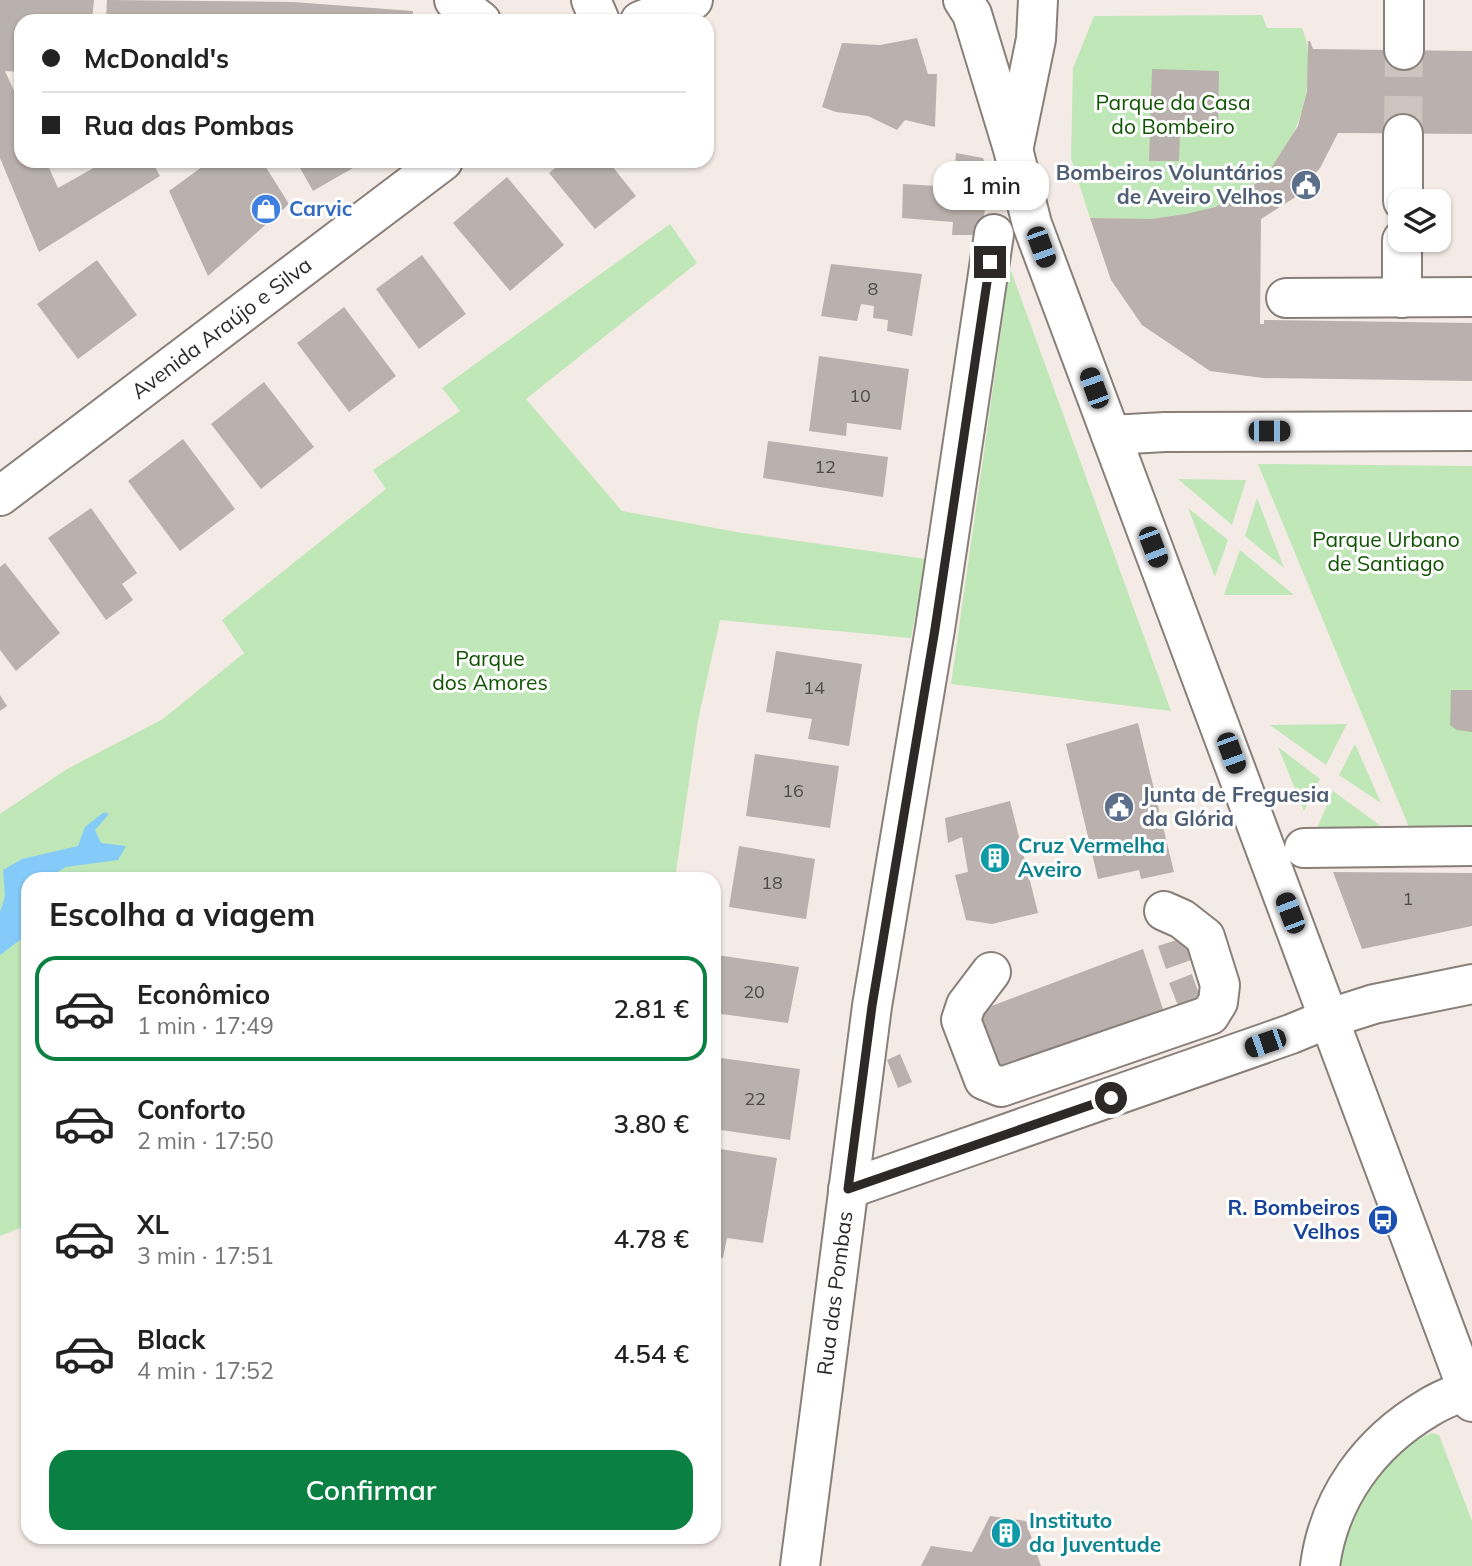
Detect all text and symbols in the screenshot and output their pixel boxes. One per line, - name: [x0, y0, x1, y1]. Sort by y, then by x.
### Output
- text: McDonald's: [84, 42, 229, 75]
- park label: Parque da Casa do Bombeiro: [1095, 89, 1251, 139]
- text: Rua das Pombas: [84, 109, 294, 142]
- place label: Bombeiros Voluntários de Aveiro Velhos: [1056, 159, 1283, 209]
- callout: 1 min: [932, 160, 1048, 210]
- public building icon: Bombeiros Voluntários de Aveiro Velhos: [1289, 168, 1323, 202]
- text: 1 min: [961, 171, 1021, 200]
- map controls: [1388, 189, 1451, 252]
- button: layers: [1388, 189, 1451, 252]
- shop icon: Carvic: [249, 192, 283, 226]
- place label: Carvic: [289, 195, 352, 221]
- car: [1024, 224, 1059, 270]
- route end: [974, 246, 1006, 278]
- street label: Avenida Araújo e Silva: [126, 251, 316, 404]
- house number: 8: [868, 277, 878, 300]
- car: [1077, 365, 1112, 411]
- house number: 10: [849, 384, 871, 407]
- car: [1249, 421, 1291, 442]
- house number: 12: [814, 455, 836, 478]
- car: [1136, 524, 1171, 570]
- park label: Parque Urbano de Santiago: [1312, 526, 1460, 576]
- park label: Parque dos Amores: [432, 645, 548, 695]
- house number: 14: [803, 676, 825, 699]
- car: [1214, 730, 1249, 776]
- house number: 16: [782, 779, 804, 802]
- place label: Junta de Freguesia da Glória: [1142, 781, 1329, 831]
- public building icon: Junta de Freguesia da Glória: [1102, 790, 1136, 824]
- place label: Cruz Vermelha Aveiro: [1018, 832, 1165, 882]
- building icon: Cruz Vermelha Aveiro: [978, 841, 1012, 875]
- house number: 18: [761, 871, 783, 894]
- house number: 1: [1403, 887, 1413, 910]
- car: [1273, 890, 1308, 936]
- text: Escolha a viagem: [49, 894, 315, 934]
- icon: car: [53, 977, 116, 1040]
- text: Econômico: [137, 978, 270, 1011]
- house number: 20: [743, 980, 765, 1003]
- text: 2.81 €: [613, 992, 689, 1025]
- text: 1 min · 17:49: [137, 1011, 274, 1040]
- car: [1242, 1026, 1289, 1060]
- route start: [1095, 1082, 1127, 1114]
- house number: 22: [744, 1087, 766, 1110]
- icon: car: [53, 1092, 116, 1155]
- text: Conforto: [137, 1093, 246, 1126]
- text: 3.80 €: [613, 1107, 689, 1140]
- text: 2 min · 17:50: [137, 1126, 274, 1155]
- place label: R. Bombeiros Velhos: [1227, 1194, 1360, 1244]
- bus stop icon: R. Bombeiros Velhos: [1366, 1203, 1400, 1237]
- icon: car: [53, 1207, 116, 1270]
- text: XL: [137, 1208, 169, 1241]
- street label: Rua das Pombas: [811, 1210, 858, 1377]
- text: 4.78 €: [613, 1222, 689, 1255]
- text: 3 min · 17:51: [137, 1241, 274, 1270]
- icon: car: [53, 1322, 116, 1385]
- text: Black: [137, 1323, 205, 1356]
- text: 4.54 €: [613, 1337, 689, 1370]
- text: 4 min · 17:52: [137, 1356, 274, 1385]
- button: Confirmar: [49, 1450, 693, 1530]
- place label: Instituto da Juventude: [1029, 1507, 1161, 1557]
- building icon: Instituto da Juventude: [989, 1516, 1023, 1550]

